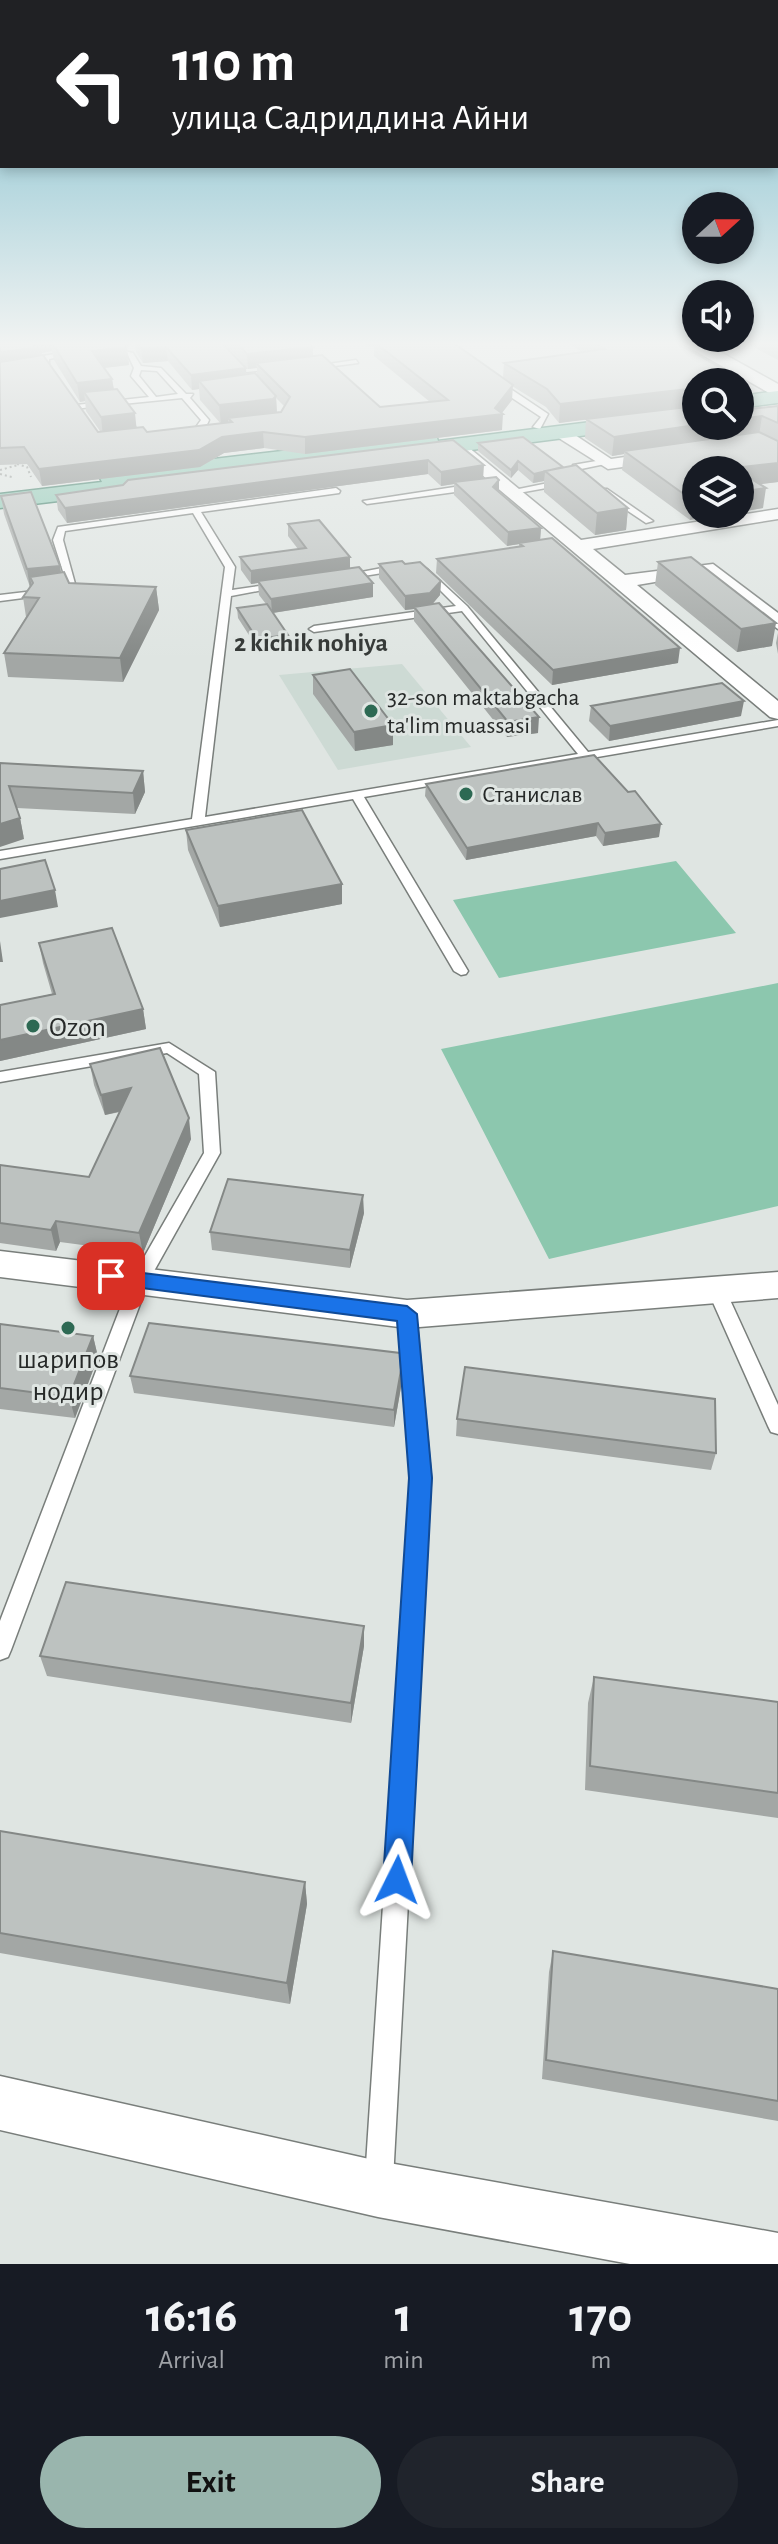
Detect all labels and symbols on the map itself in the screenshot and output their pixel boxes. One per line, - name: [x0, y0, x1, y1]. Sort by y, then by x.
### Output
- north arrow: [682, 192, 754, 264]
- district label: 2 kichik nohiya: [234, 630, 388, 656]
- place label: 32-son maktabgacha ta'lim muassasi: [387, 686, 580, 738]
- marker: 32-son maktabgacha ta'lim muassasi: [362, 702, 380, 720]
- place label: Станислав: [482, 783, 582, 807]
- marker: Станислав: [457, 785, 475, 803]
- place label: Ozon: [49, 1014, 106, 1042]
- marker: Ozon: [24, 1017, 42, 1035]
- pin: [77, 1242, 145, 1310]
- marker: шарипов нодир: [59, 1319, 77, 1337]
- place label: шарипов нодир: [17, 1346, 119, 1406]
- position arrow: [355, 1838, 439, 1922]

